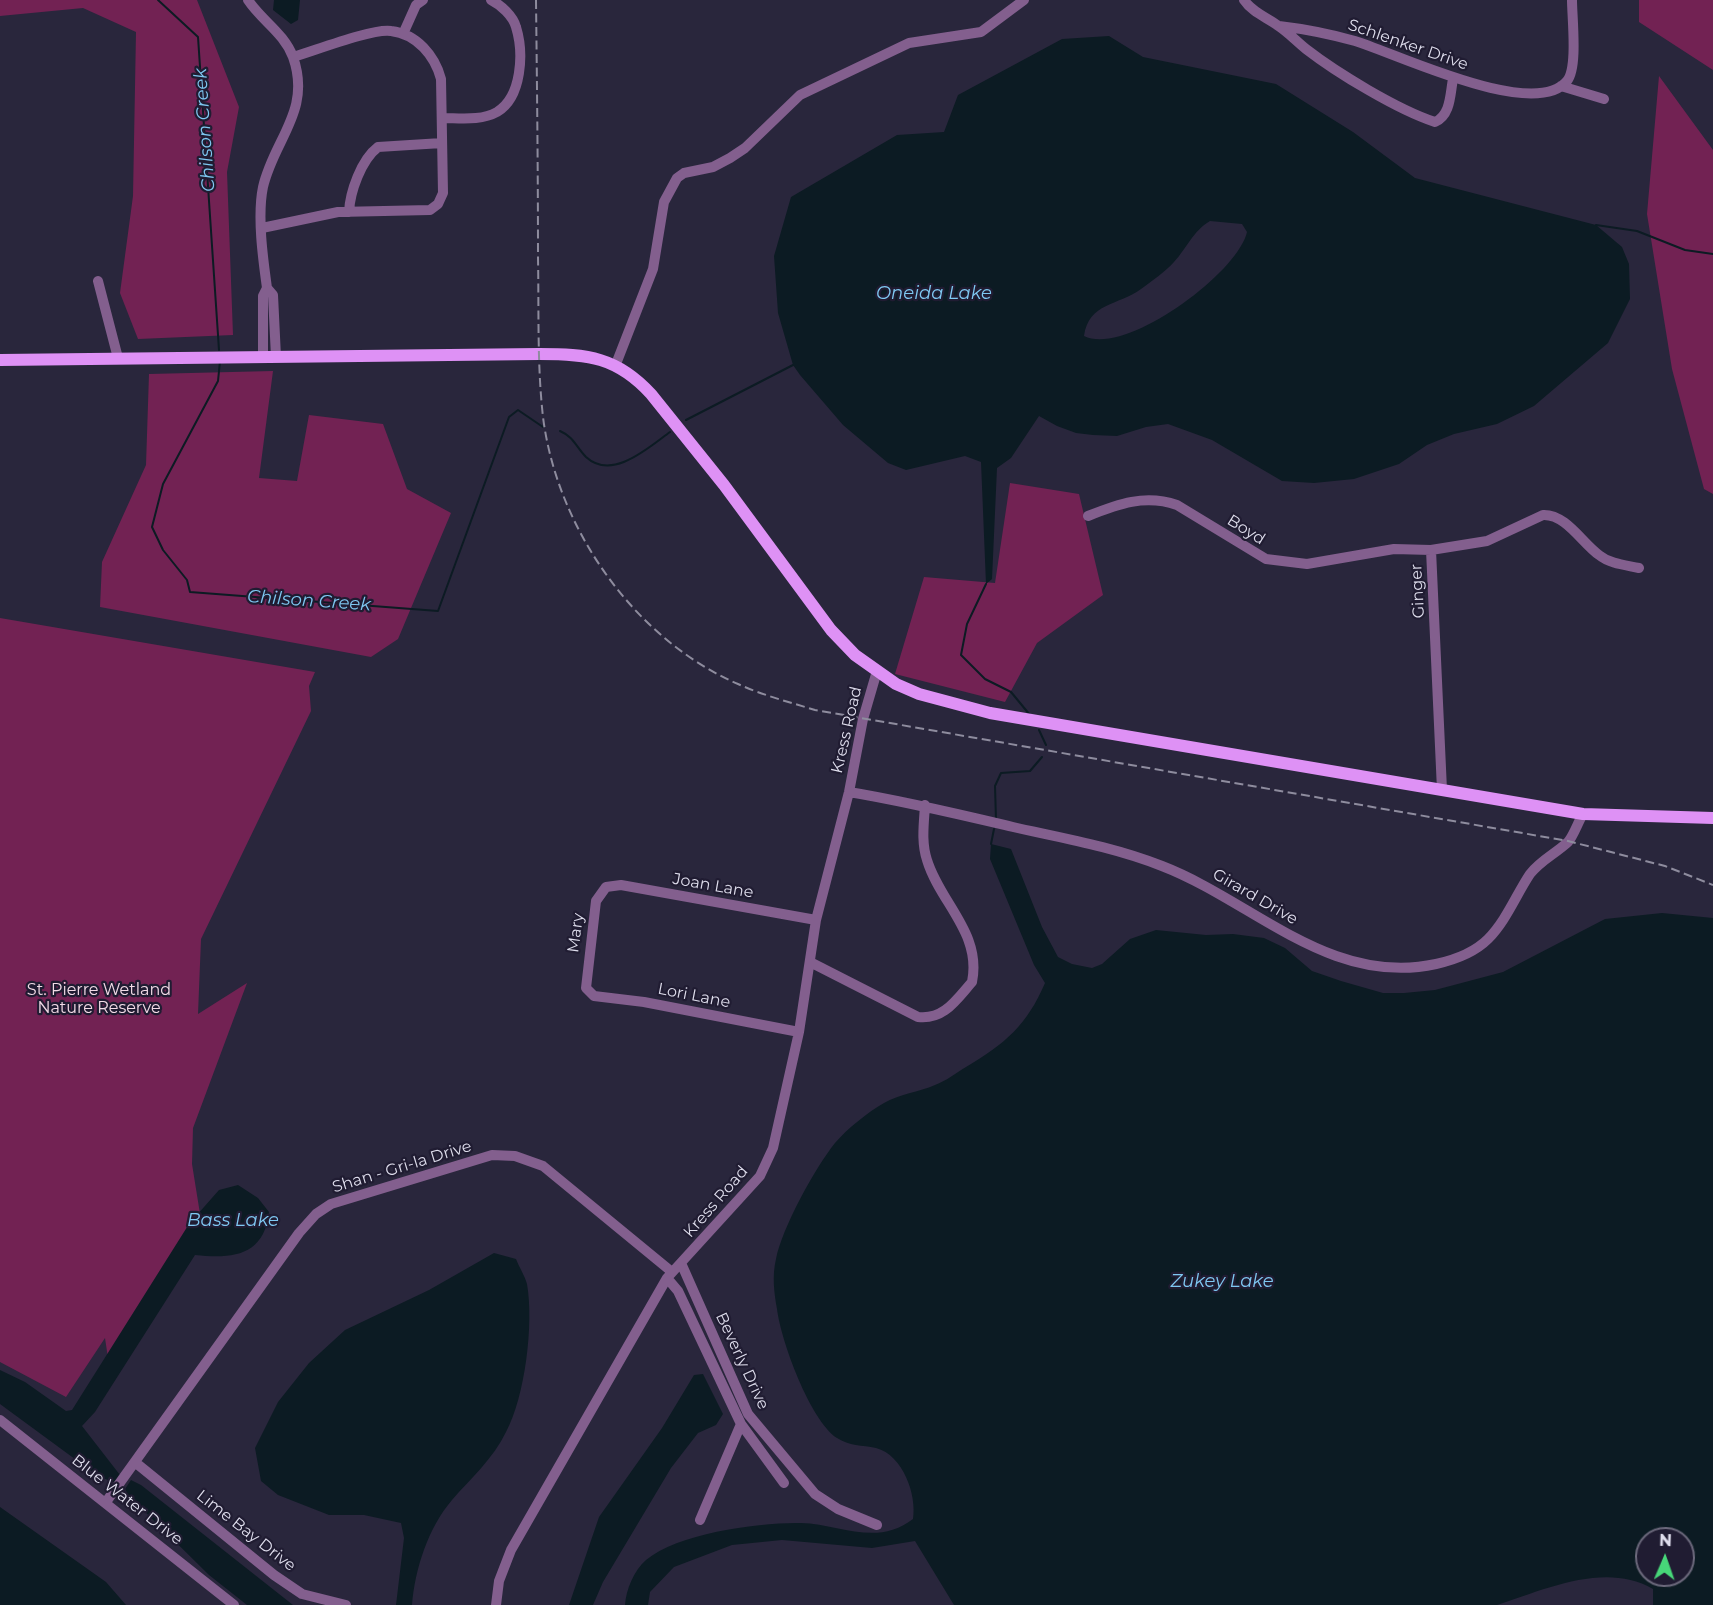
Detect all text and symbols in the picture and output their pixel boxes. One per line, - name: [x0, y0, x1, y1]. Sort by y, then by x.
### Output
- street label: Schlenker Drive: [1345, 15, 1471, 75]
- water label: Chilson Creek: [190, 67, 220, 193]
- water label: Oneida Lake: [876, 283, 992, 305]
- street label: Boyd: [1223, 511, 1269, 549]
- street label: Ginger: [1407, 563, 1429, 619]
- water label: Chilson Creek: [246, 586, 372, 616]
- street label: Kress Road: [828, 685, 866, 775]
- street label: Girard Drive: [1209, 865, 1301, 929]
- street label: Joan Lane: [671, 869, 755, 903]
- street label: Mary: [564, 912, 588, 954]
- park label: St. Pierre Wetland Nature Reserve: [27, 980, 171, 1018]
- street label: Lori Lane: [656, 980, 732, 1012]
- street label: Shan - Gri-la Drive: [330, 1137, 474, 1197]
- street label: Kress Road: [680, 1162, 752, 1242]
- water label: Bass Lake: [187, 1210, 279, 1232]
- water label: Zukey Lake: [1170, 1271, 1274, 1293]
- street label: Beverly Drive: [711, 1309, 773, 1413]
- street label: Blue Water Drive: [68, 1451, 186, 1549]
- street label: Lime Bay Drive: [193, 1486, 299, 1576]
- north arrow: [1635, 1527, 1695, 1587]
- text: N: [1659, 1531, 1672, 1550]

